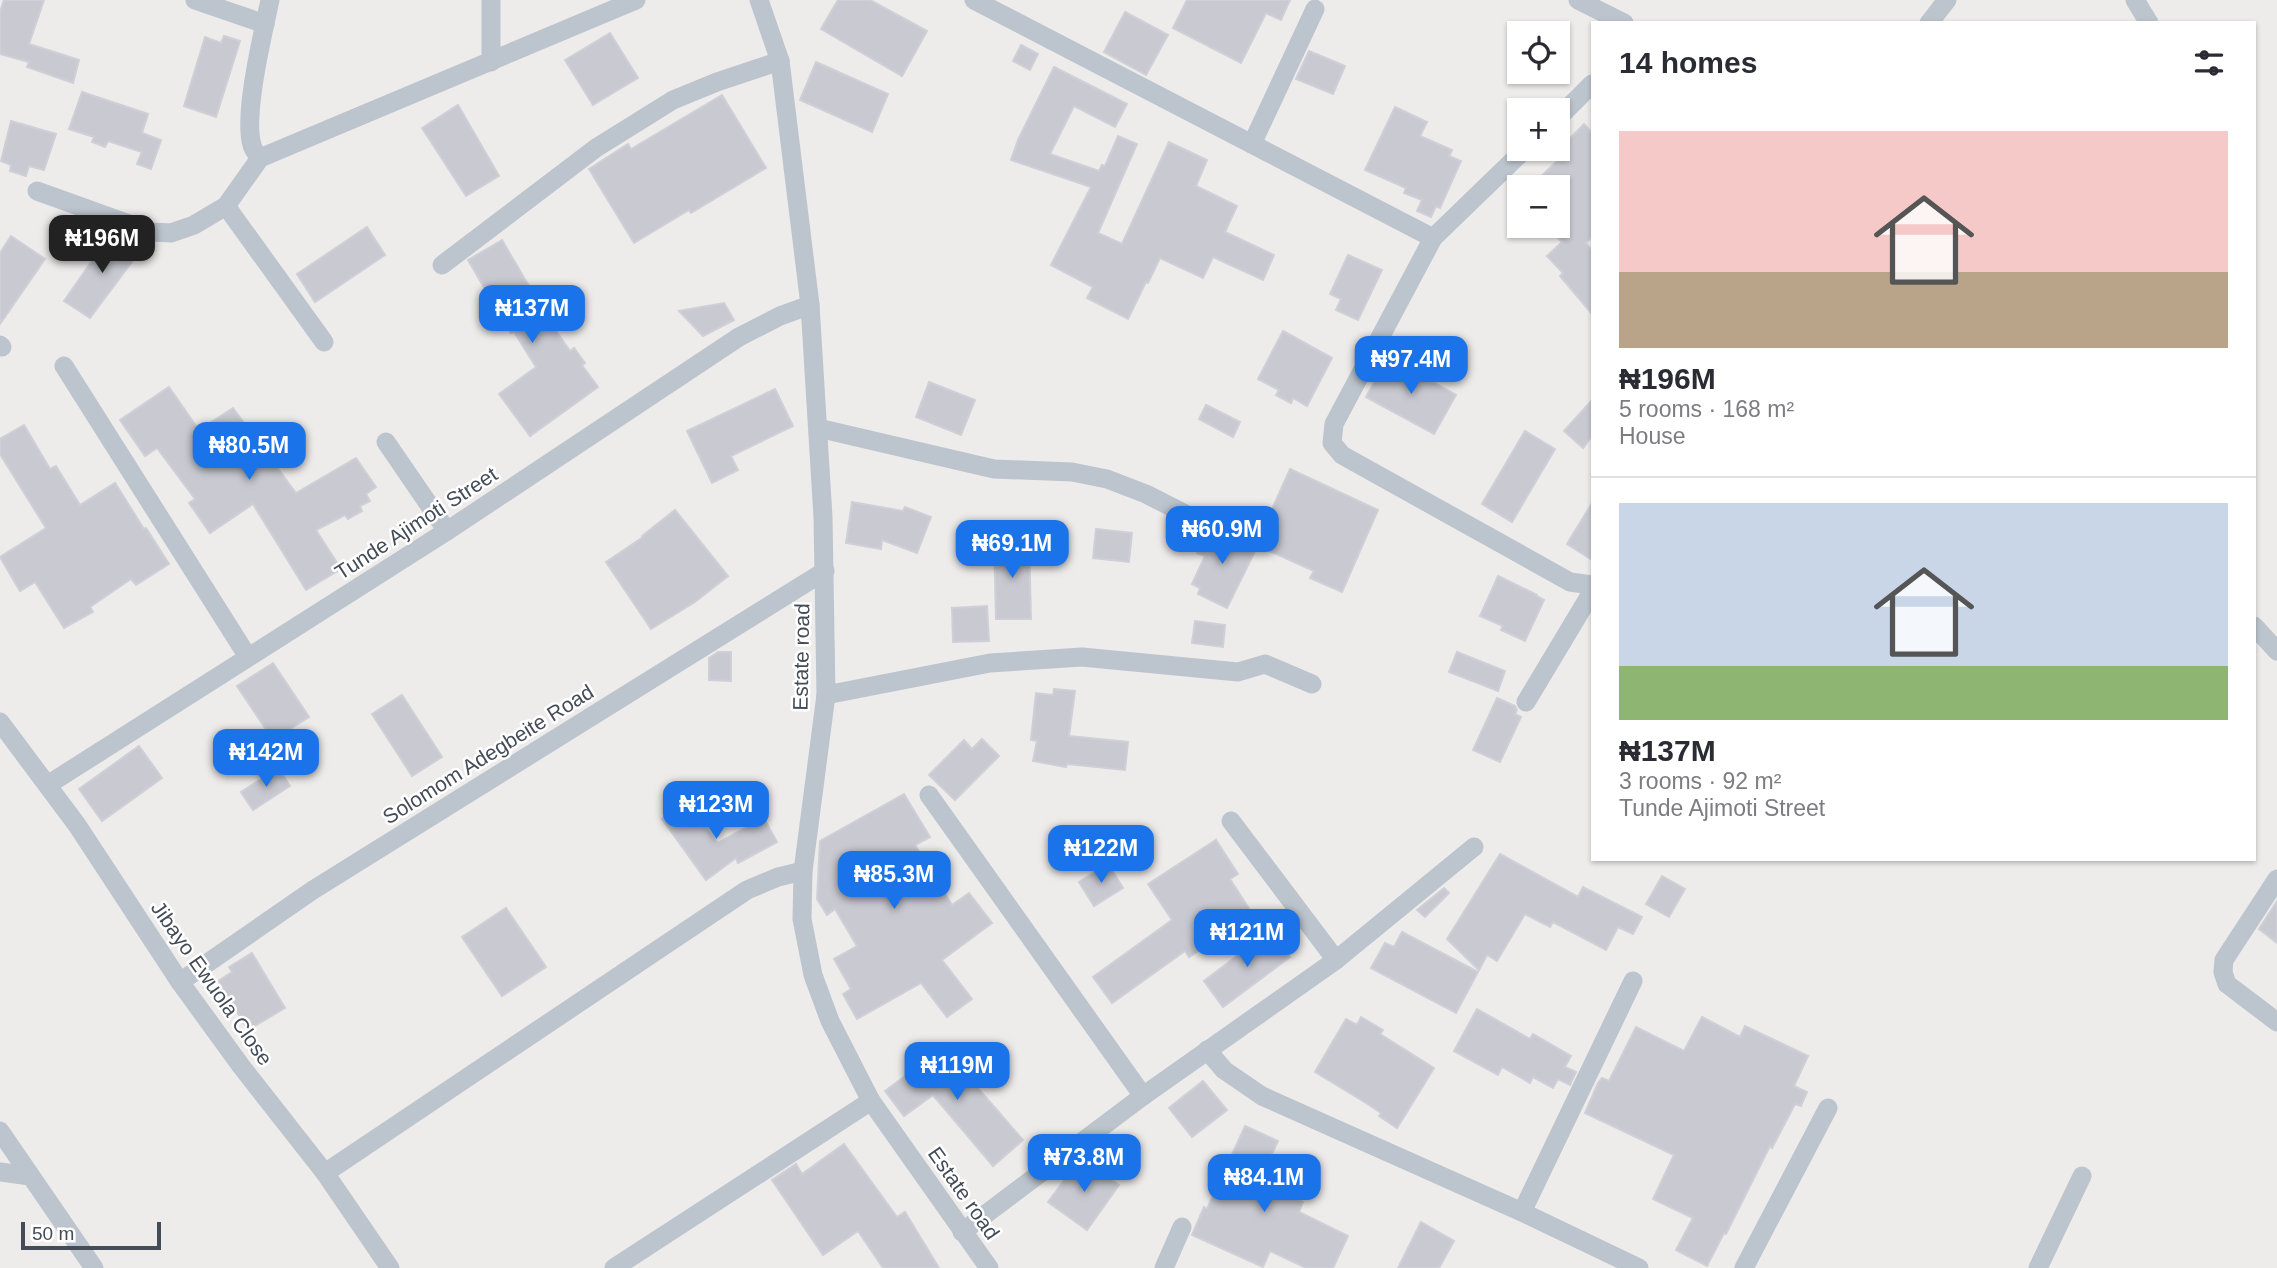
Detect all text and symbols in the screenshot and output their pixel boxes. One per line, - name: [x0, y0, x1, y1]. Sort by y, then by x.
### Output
- map controls: [1507, 21, 1570, 238]
- button: locate: [1507, 21, 1570, 84]
- icon: filters: [2190, 44, 2228, 82]
- text: 14 homes: [1619, 46, 1757, 79]
- button: +: [1507, 98, 1570, 161]
- button: −: [1507, 175, 1570, 238]
- icon: home: [1861, 177, 1987, 303]
- pin: ₦196M: [53, 216, 151, 275]
- text: ₦196M: [65, 225, 139, 251]
- pin: ₦137M: [483, 286, 581, 345]
- text: ₦137M: [495, 295, 569, 321]
- pin: ₦97.4M: [1354, 336, 1468, 396]
- text: ₦97.4M: [1371, 346, 1451, 372]
- text: ₦196M: [1619, 362, 1716, 395]
- text: 5 rooms · 168 m²: [1619, 396, 1794, 422]
- pin: ₦80.5M: [192, 422, 306, 482]
- text: House: [1619, 423, 1685, 449]
- text: ₦80.5M: [209, 432, 289, 458]
- street label: Tunde Ajimoti Street: [331, 462, 501, 584]
- pin: ₦60.9M: [1165, 506, 1279, 566]
- text: ₦60.9M: [1182, 516, 1262, 542]
- pin: ₦69.1M: [955, 520, 1069, 580]
- text: ₦69.1M: [972, 530, 1052, 556]
- icon: home: [1861, 549, 1987, 675]
- street label: Estate road: [789, 603, 813, 711]
- street label: Solomom Adegbeite Road: [378, 680, 598, 828]
- pin: ₦142M: [217, 730, 315, 789]
- text: ₦137M: [1619, 734, 1716, 767]
- text: ₦142M: [229, 739, 303, 765]
- text: 3 rooms · 92 m²: [1619, 768, 1781, 794]
- pin: ₦123M: [667, 782, 765, 841]
- text: ₦123M: [679, 791, 753, 817]
- text: Tunde Ajimoti Street: [1619, 795, 1825, 821]
- pin: ₦122M: [1052, 826, 1150, 885]
- text: ₦122M: [1064, 835, 1138, 861]
- pin: ₦85.3M: [837, 852, 951, 911]
- text: ₦85.3M: [854, 861, 934, 887]
- street label: Jibayo Ewuola Close: [147, 897, 277, 1069]
- pin: ₦121M: [1198, 909, 1296, 969]
- text: ₦121M: [1210, 919, 1284, 945]
- pin: ₦119M: [908, 1042, 1006, 1102]
- text: ₦119M: [921, 1052, 993, 1078]
- pin: ₦73.8M: [1027, 1134, 1141, 1194]
- street label: Estate road: [924, 1142, 1004, 1244]
- text: ₦73.8M: [1044, 1144, 1124, 1170]
- pin: ₦84.1M: [1207, 1154, 1321, 1214]
- text: ₦84.1M: [1224, 1164, 1304, 1190]
- scale bar: [21, 1219, 161, 1251]
- text: 50 m: [32, 1223, 74, 1244]

